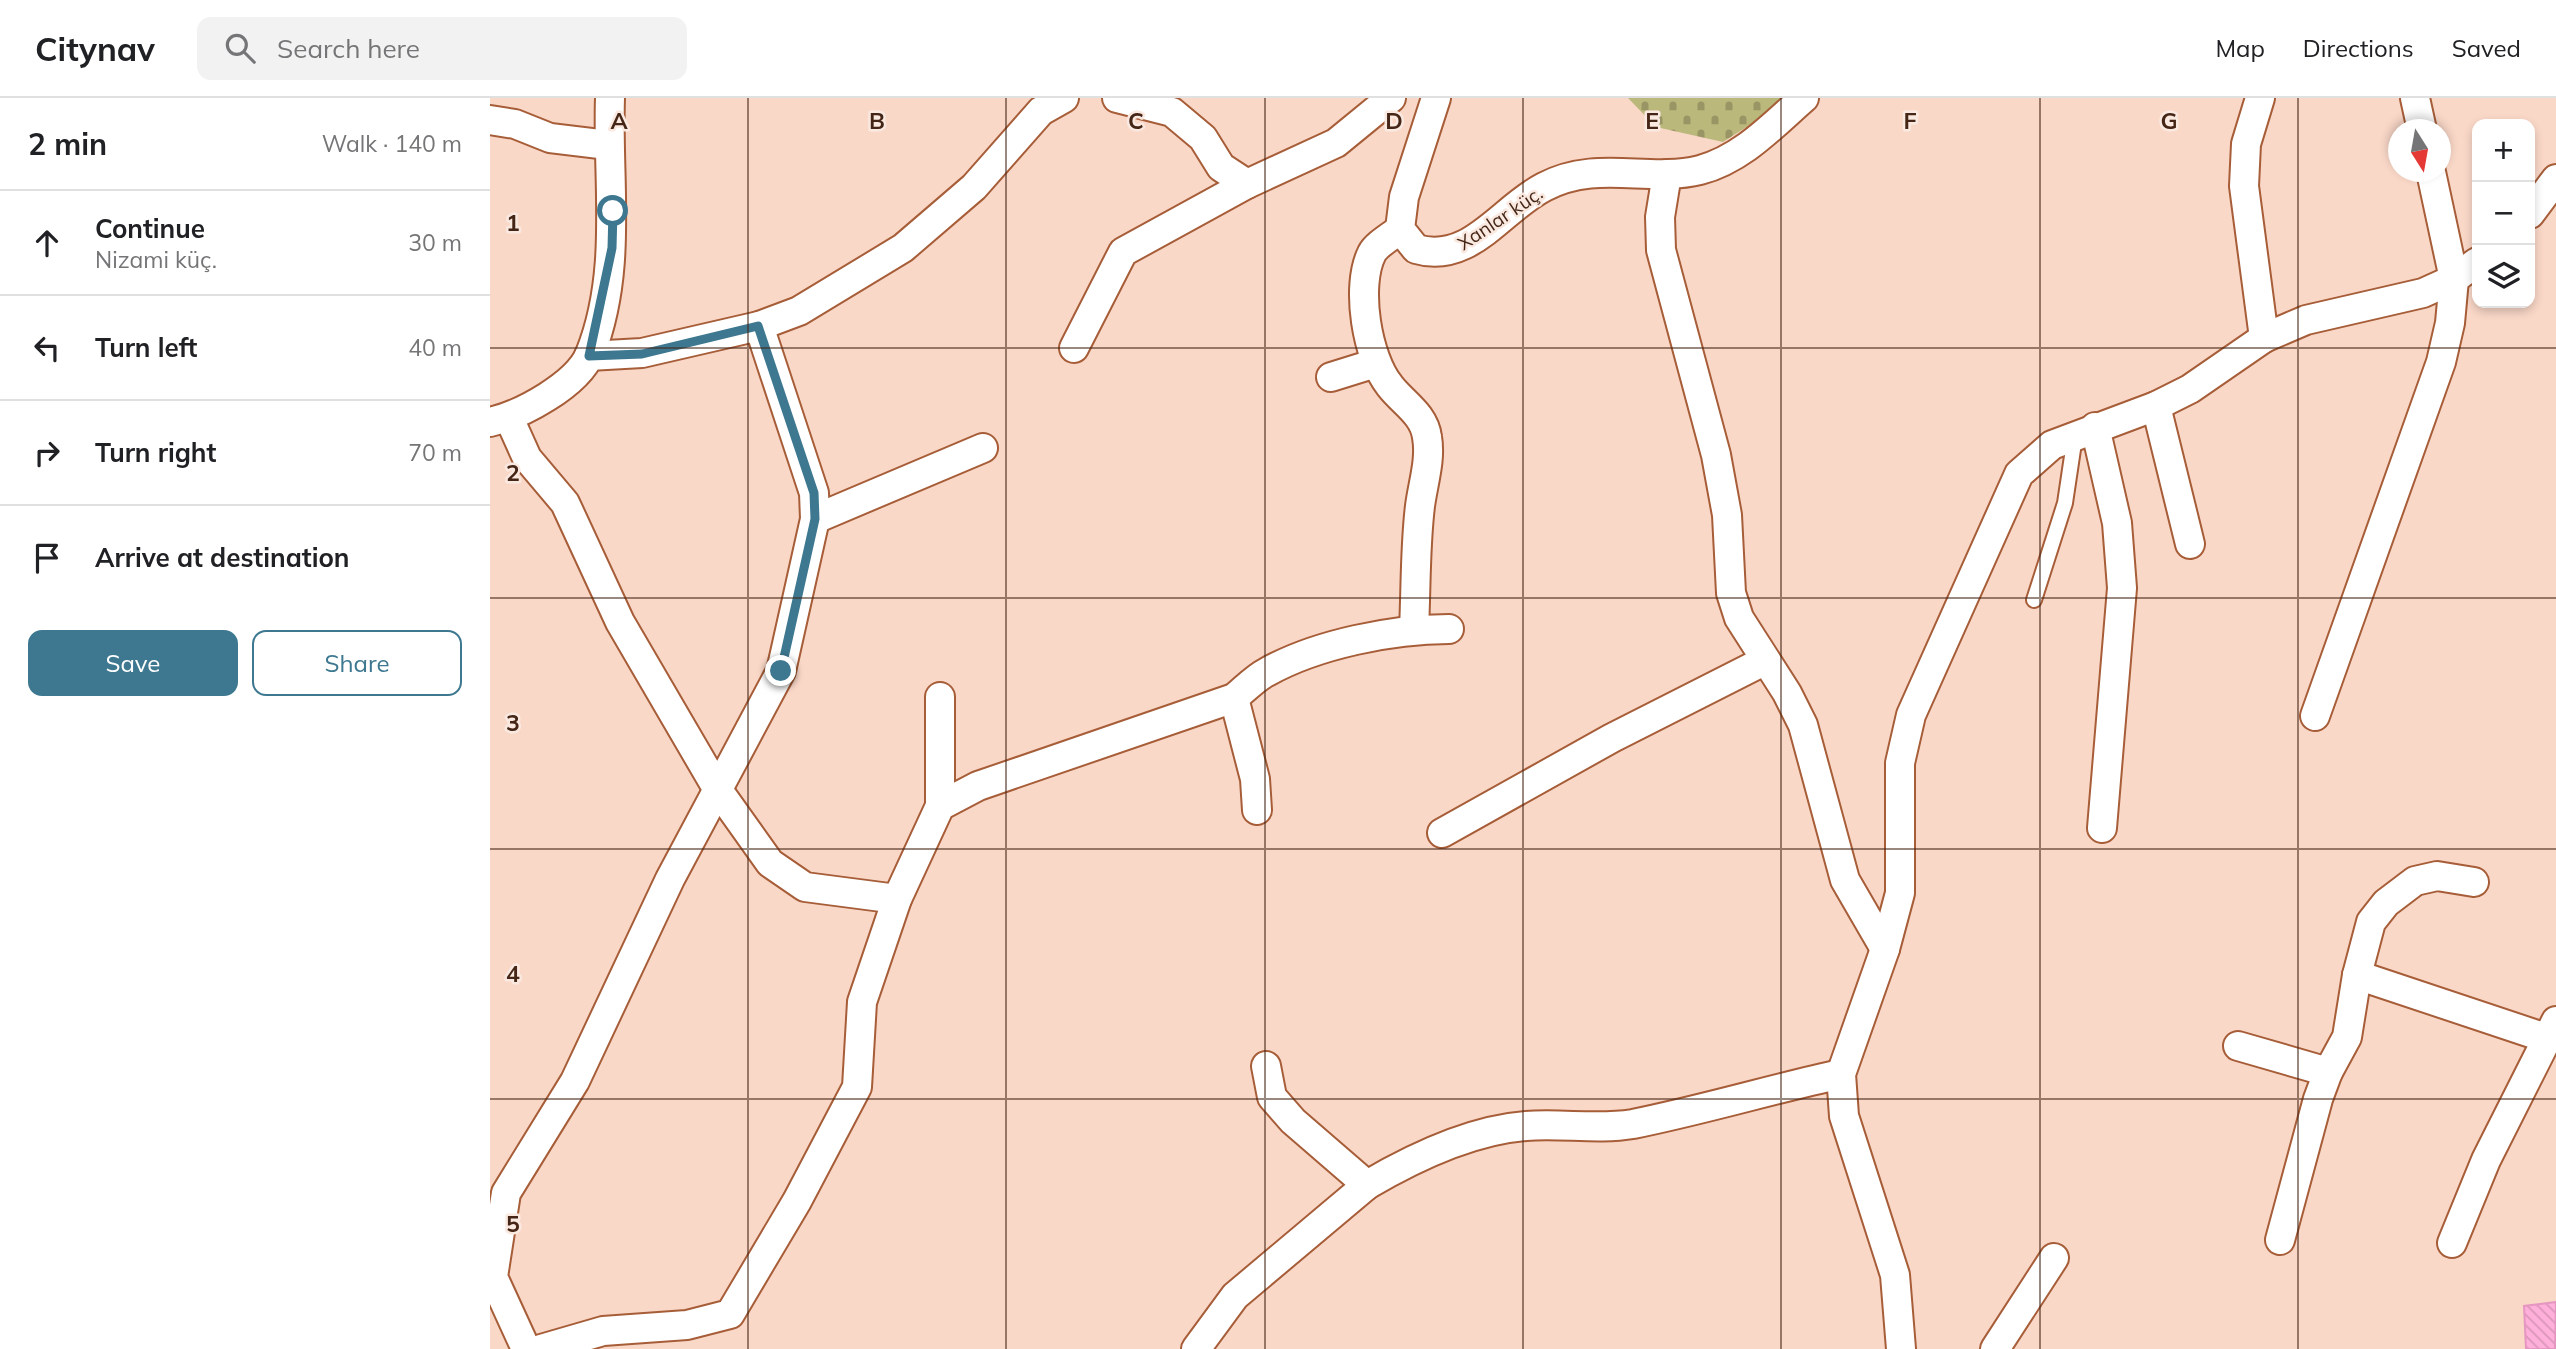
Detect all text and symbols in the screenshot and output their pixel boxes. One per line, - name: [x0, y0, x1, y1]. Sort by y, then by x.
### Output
- search box: [197, 17, 687, 80]
- text: Citynav: [35, 28, 155, 69]
- icon: search: [221, 29, 259, 67]
- text: Search here: [277, 32, 420, 65]
- text: Map: [2215, 33, 2265, 63]
- text: Directions: [2303, 33, 2414, 63]
- text: Saved: [2452, 33, 2521, 63]
- text: A: [610, 106, 628, 135]
- text: B: [869, 106, 885, 135]
- text: C: [1128, 106, 1144, 135]
- text: D: [1385, 106, 1403, 135]
- text: E: [1645, 106, 1659, 135]
- text: F: [1903, 106, 1917, 135]
- text: G: [2160, 106, 2178, 135]
- north arrow: [2388, 119, 2451, 182]
- map controls: [2472, 119, 2535, 308]
- button: +: [2472, 119, 2535, 182]
- text: 2 min: [28, 125, 107, 163]
- text: Walk · 140 m: [322, 129, 462, 158]
- street label: Xanlar küç.: [1453, 181, 1547, 255]
- button: −: [2472, 182, 2535, 245]
- route start: [597, 195, 628, 226]
- text: 1: [506, 208, 520, 237]
- text: Continue: [95, 212, 205, 245]
- icon: ahead: [28, 224, 66, 262]
- text: 30 m: [408, 228, 462, 257]
- text: Nizami küç.: [95, 245, 217, 274]
- button: layers: [2472, 245, 2535, 308]
- icon: left: [28, 329, 66, 367]
- text: Turn left: [95, 331, 197, 364]
- text: 40 m: [408, 333, 462, 362]
- icon: right: [28, 434, 66, 472]
- text: Turn right: [95, 436, 216, 469]
- text: 70 m: [408, 438, 462, 467]
- text: 2: [506, 458, 520, 487]
- icon: arrive: [28, 539, 66, 577]
- text: Arrive at destination: [95, 541, 350, 574]
- button: Save: [28, 630, 238, 696]
- button: Share: [252, 630, 462, 696]
- route end: [765, 655, 796, 686]
- text: 3: [506, 708, 520, 737]
- text: 4: [506, 959, 520, 988]
- text: 5: [506, 1209, 520, 1238]

